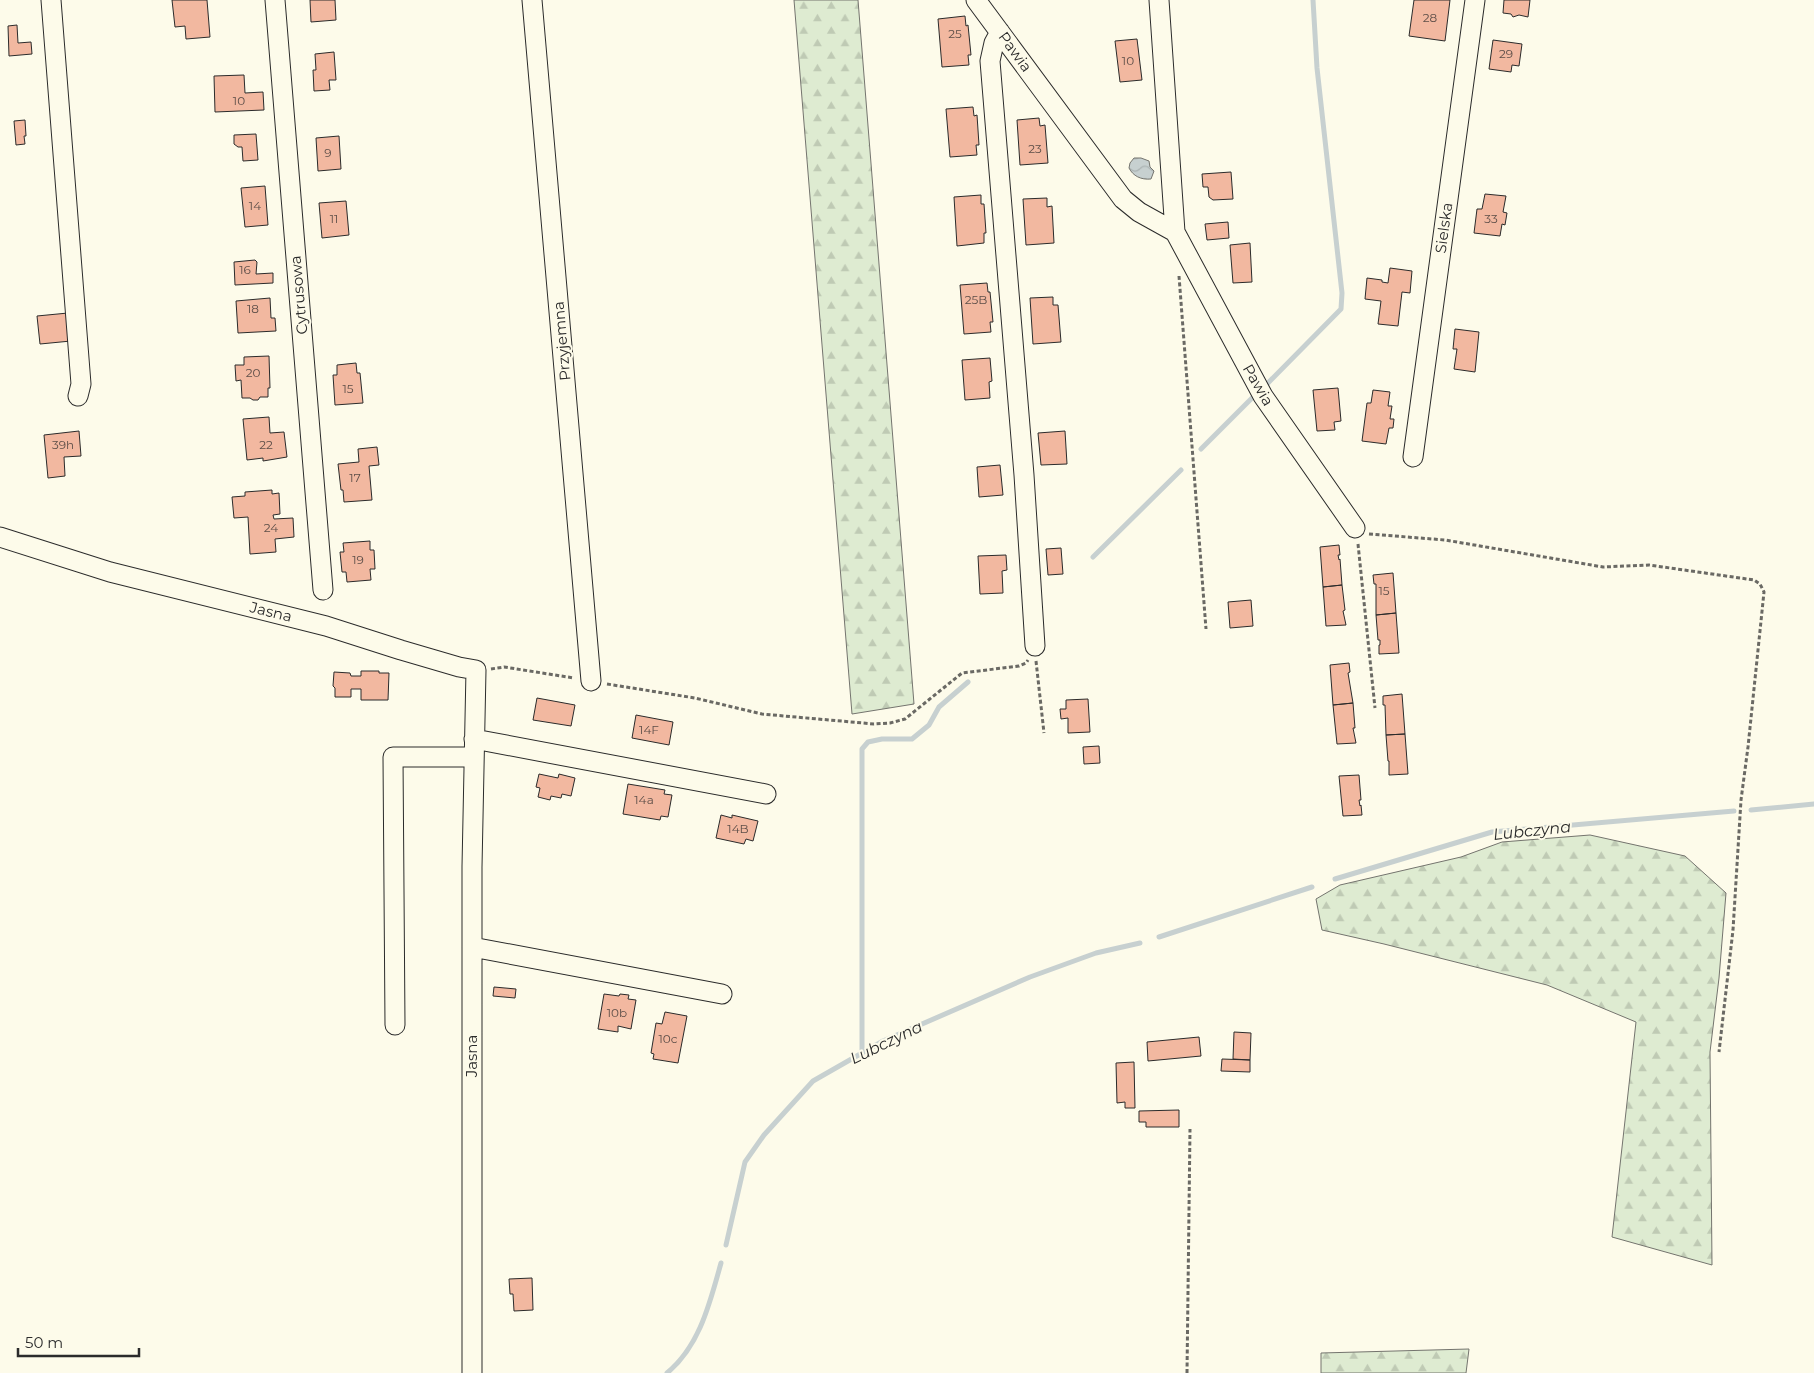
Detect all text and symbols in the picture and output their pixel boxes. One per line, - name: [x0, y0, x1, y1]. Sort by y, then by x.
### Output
- house number: 28: [1423, 10, 1438, 25]
- house number: 25: [948, 26, 962, 41]
- street label: Pawia: [994, 28, 1036, 76]
- house number: 29: [1499, 46, 1513, 61]
- house number: 10: [1122, 53, 1134, 68]
- house number: 10: [233, 93, 245, 108]
- house number: 23: [1028, 141, 1042, 156]
- house number: 9: [324, 145, 332, 160]
- house number: 14: [249, 198, 261, 213]
- street label: Sielska: [1431, 201, 1456, 255]
- house number: 11: [330, 211, 338, 226]
- house number: 33: [1484, 211, 1498, 226]
- street label: Cytrusowa: [286, 255, 311, 335]
- house number: 16: [239, 262, 251, 277]
- house number: 25B: [965, 292, 987, 307]
- house number: 18: [247, 301, 259, 316]
- street label: Przyjemna: [549, 301, 574, 382]
- street label: Pawia: [1239, 360, 1278, 409]
- house number: 20: [246, 365, 260, 380]
- house number: 15: [342, 381, 354, 396]
- house number: 39h: [52, 437, 74, 452]
- house number: 22: [259, 437, 273, 452]
- house number: 17: [349, 470, 361, 485]
- house number: 24: [264, 520, 278, 535]
- house number: 19: [352, 552, 364, 567]
- house number: 15: [1378, 583, 1390, 598]
- street label: Jasna: [247, 597, 294, 626]
- house number: 14F: [639, 722, 659, 737]
- house number: 14a: [634, 792, 654, 807]
- water label: Lubczyna: [1492, 817, 1572, 844]
- house number: 14B: [727, 821, 749, 836]
- house number: 10b: [607, 1005, 627, 1020]
- water label: Lubczyna: [847, 1017, 926, 1068]
- house number: 10c: [658, 1031, 678, 1046]
- street label: Jasna: [462, 1035, 481, 1078]
- scale bar: [18, 1326, 139, 1358]
- text: 50 m: [25, 1333, 63, 1352]

